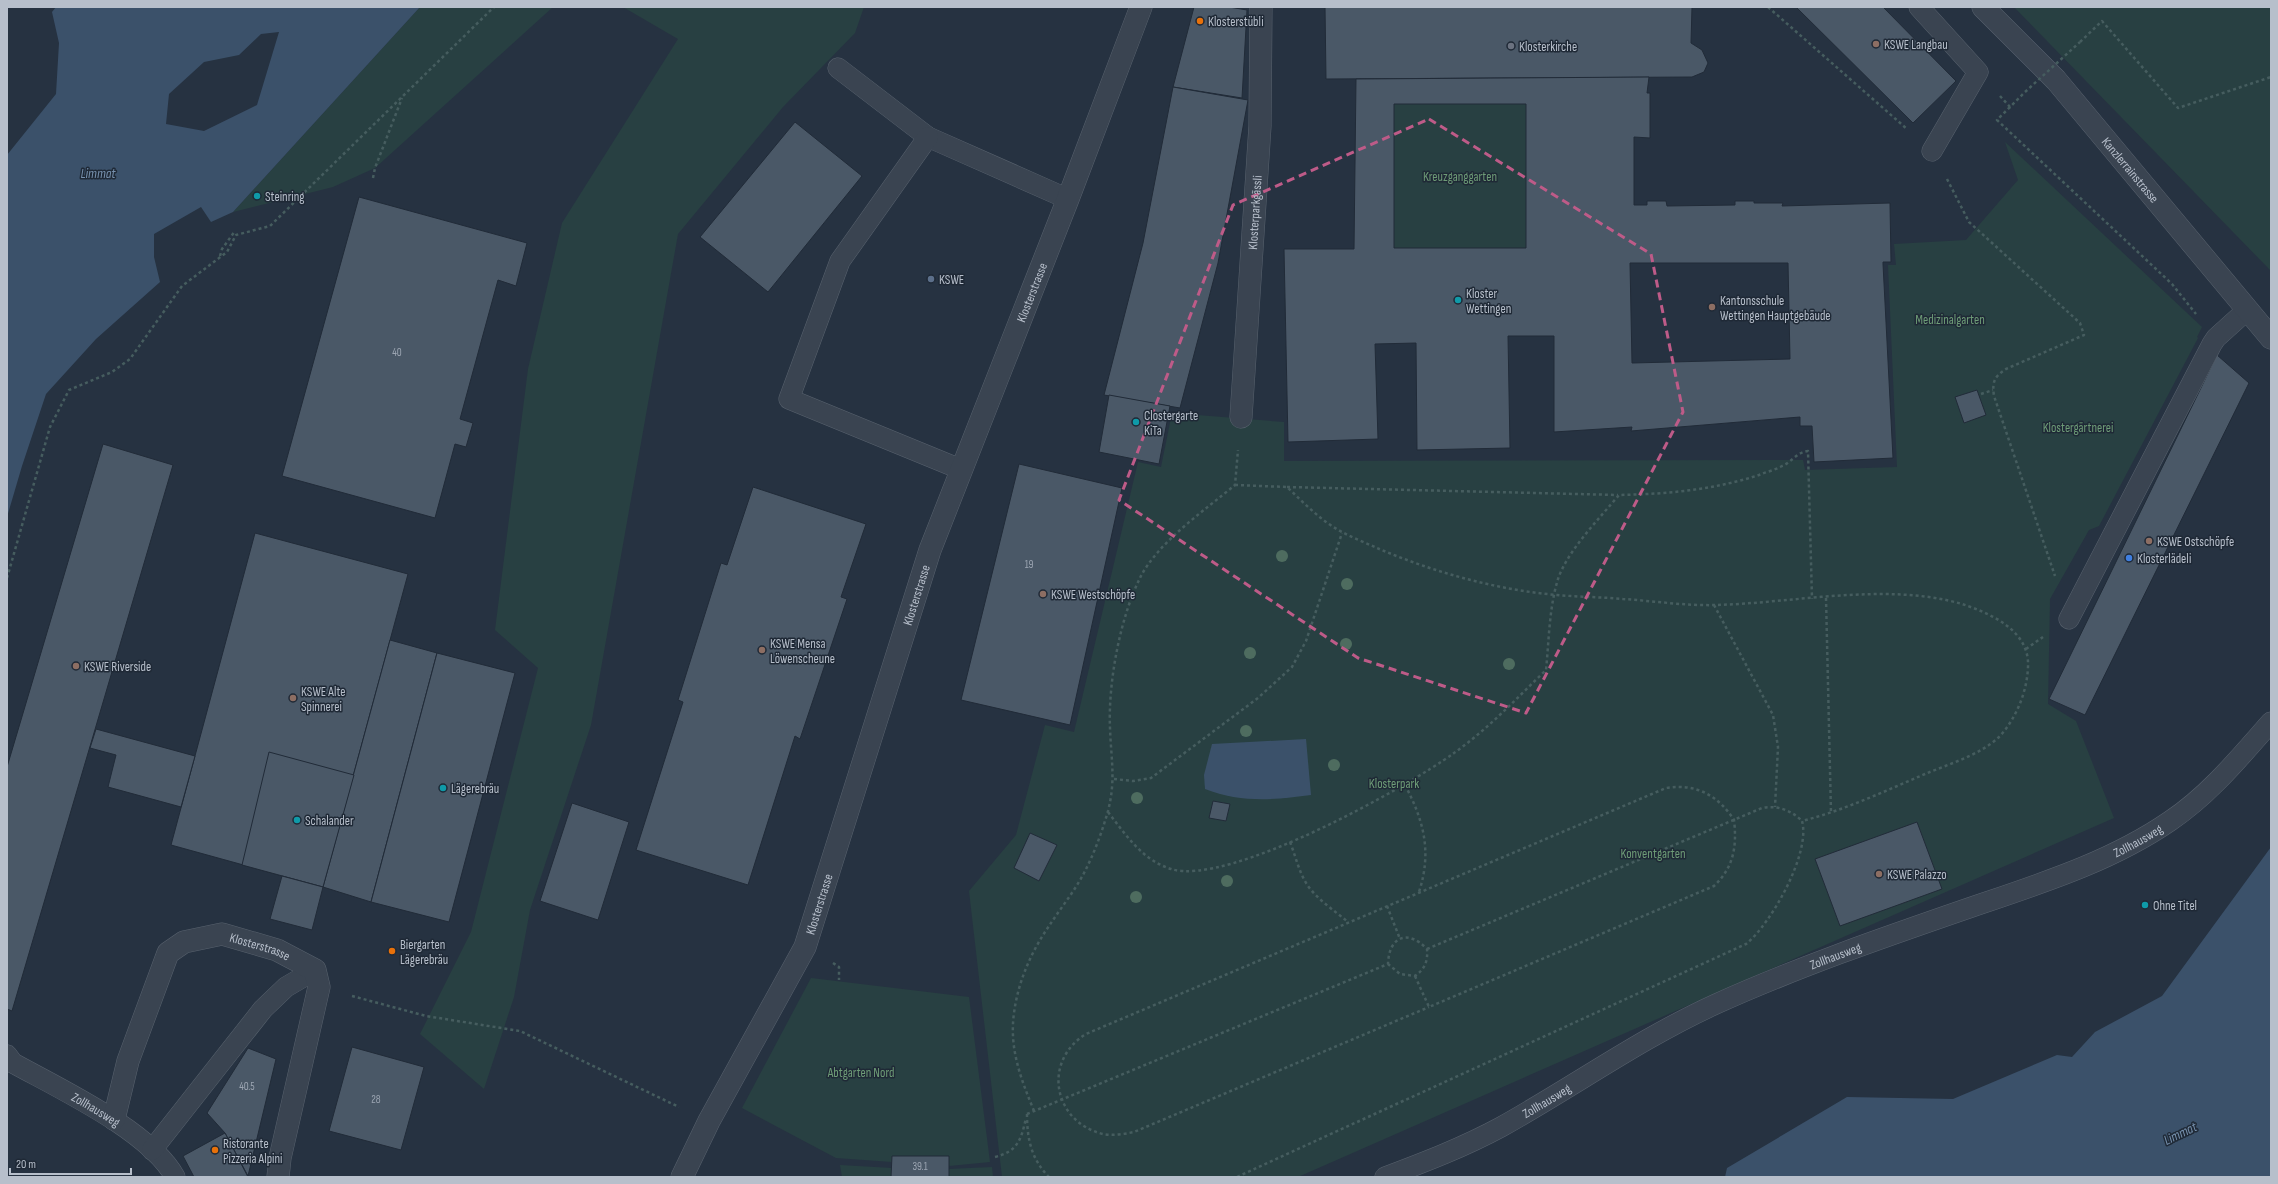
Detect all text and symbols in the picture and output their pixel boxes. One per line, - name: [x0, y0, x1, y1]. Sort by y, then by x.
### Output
- place label: Klosterstübli: [1208, 14, 1264, 30]
- marker: Klosterstübli: [1195, 16, 1205, 26]
- place label: KSWE Langbau: [1884, 37, 1948, 53]
- place label: Klosterkirche: [1519, 39, 1577, 55]
- marker: KSWE Langbau: [1871, 39, 1881, 49]
- marker: Klosterkirche: [1506, 41, 1516, 51]
- street label: Kanzlerrainstrasse: [2098, 134, 2162, 206]
- water label: Limmat: [80, 165, 116, 182]
- park label: Kreuzganggarten: [1423, 169, 1497, 185]
- street label: Klosterparkgässli: [1245, 175, 1266, 250]
- place label: Steinring: [265, 189, 305, 205]
- marker: Steinring: [252, 191, 262, 201]
- street label: Klosterstrasse: [1013, 261, 1051, 325]
- place label: KSWE: [939, 272, 964, 288]
- marker: KSWE: [926, 274, 936, 284]
- place label: Kloster Wettingen: [1466, 286, 1511, 317]
- place label: Kantonsschule Wettingen Hauptgebäude: [1720, 293, 1831, 324]
- marker: Kloster Wettingen: [1453, 295, 1463, 305]
- marker: Kantonsschule Wettingen Hauptgebäude: [1707, 302, 1717, 312]
- park label: Medizinalgarten: [1915, 312, 1985, 328]
- house number: 40: [392, 346, 402, 359]
- place label: Clostergarte KiTa: [1144, 408, 1198, 439]
- marker: Clostergarte KiTa: [1131, 417, 1141, 427]
- park label: Klostergärtnerei: [2043, 420, 2113, 436]
- place label: KSWE Ostschöpfe: [2157, 534, 2234, 550]
- marker: KSWE Ostschöpfe: [2144, 536, 2154, 546]
- place label: Klosterlädeli: [2137, 551, 2191, 567]
- marker: Klosterlädeli: [2124, 553, 2134, 563]
- house number: 19: [1025, 558, 1033, 571]
- street label: Klosterstrasse: [900, 563, 934, 628]
- place label: KSWE Westschöpfe: [1051, 587, 1135, 603]
- marker: KSWE Westschöpfe: [1038, 589, 1048, 599]
- place label: KSWE Mensa Löwenscheune: [770, 636, 835, 667]
- marker: KSWE Mensa Löwenscheune: [757, 645, 767, 655]
- place label: KSWE Riverside: [84, 659, 151, 675]
- marker: KSWE Riverside: [71, 661, 81, 671]
- place label: KSWE Alte Spinnerei: [301, 684, 346, 715]
- marker: KSWE Alte Spinnerei: [288, 693, 298, 703]
- park label: Klosterpark: [1369, 776, 1419, 792]
- place label: Lägerebräu: [451, 781, 499, 797]
- marker: Lägerebräu: [438, 783, 448, 793]
- place label: Schalander: [305, 813, 354, 829]
- marker: Schalander: [292, 815, 302, 825]
- street label: Zollhausweg: [2111, 821, 2166, 861]
- park label: Konventgarten: [1621, 846, 1685, 862]
- place label: KSWE Palazzo: [1887, 867, 1947, 883]
- marker: KSWE Palazzo: [1874, 869, 1884, 879]
- street label: Klosterstrasse: [802, 872, 837, 937]
- place label: Ohne Titel: [2153, 898, 2197, 914]
- marker: Ohne Titel: [2140, 900, 2150, 910]
- street label: Klosterstrasse: [228, 930, 293, 964]
- place label: Biergarten Lägerebräu: [400, 937, 448, 968]
- street label: Zollhausweg: [1808, 940, 1864, 973]
- marker: Biergarten Lägerebräu: [387, 946, 397, 956]
- park label: Abtgarten Nord: [827, 1065, 894, 1081]
- house number: 40.5: [239, 1080, 255, 1093]
- street label: Zollhausweg: [1520, 1081, 1574, 1122]
- street label: Zollhausweg: [68, 1089, 123, 1131]
- house number: 28: [371, 1093, 381, 1106]
- water label: Limmat: [2161, 1118, 2200, 1149]
- place label: Ristorante Pizzeria Alpini: [223, 1136, 282, 1167]
- marker: Ristorante Pizzeria Alpini: [210, 1145, 220, 1155]
- scale bar: [10, 1150, 131, 1176]
- text: 20 m: [16, 1157, 36, 1172]
- house number: 39.1: [912, 1160, 928, 1173]

